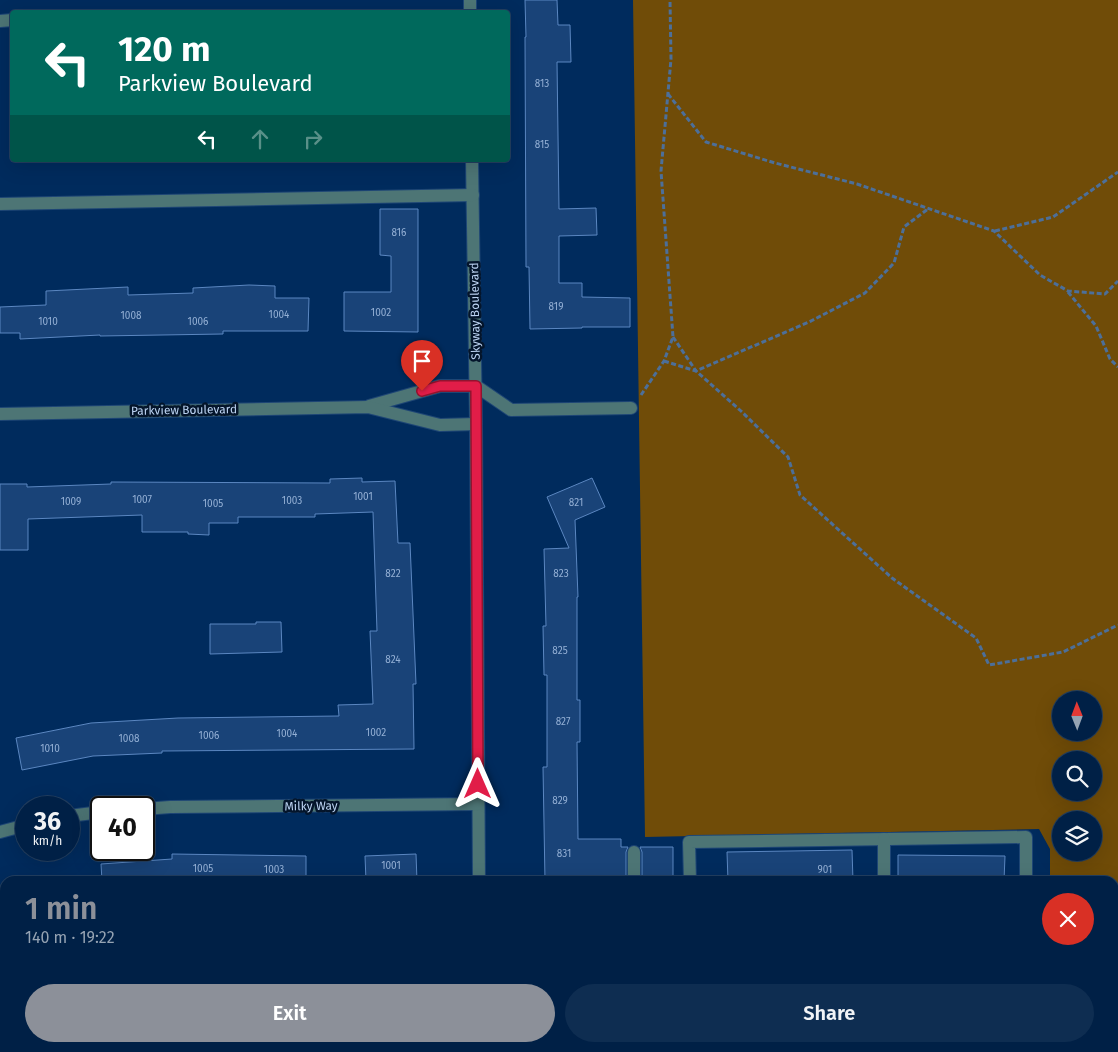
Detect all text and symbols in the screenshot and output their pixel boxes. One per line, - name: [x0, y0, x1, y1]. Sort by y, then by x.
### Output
- text: 120 m: [118, 28, 211, 70]
- icon: left: [35, 30, 100, 95]
- text: Parkview Boulevard: [118, 70, 313, 97]
- house number: 813: [535, 78, 549, 90]
- icon: left: [193, 125, 221, 153]
- icon: ahead: [246, 125, 274, 153]
- icon: right: [299, 125, 327, 153]
- house number: 815: [535, 139, 549, 151]
- house number: 816: [392, 227, 406, 239]
- street label: Skyway Boulevard: [467, 262, 483, 360]
- house number: 819: [549, 301, 563, 313]
- house number: 1002: [371, 307, 391, 319]
- house number: 1004: [269, 309, 290, 321]
- house number: 1008: [121, 310, 142, 322]
- house number: 1010: [38, 316, 58, 328]
- house number: 1006: [188, 316, 208, 328]
- pin: [401, 340, 443, 391]
- icon: arrive: [408, 347, 436, 375]
- street label: Parkview Boulevard: [131, 402, 237, 418]
- house number: 1001: [353, 491, 373, 503]
- house number: 1007: [132, 494, 152, 506]
- house number: 1003: [282, 495, 302, 507]
- house number: 1009: [61, 496, 81, 508]
- house number: 821: [569, 497, 583, 509]
- house number: 1005: [203, 498, 223, 510]
- house number: 822: [385, 568, 401, 580]
- house number: 823: [553, 568, 569, 580]
- house number: 825: [552, 645, 568, 657]
- house number: 824: [385, 654, 401, 666]
- north arrow: [1052, 691, 1102, 741]
- map controls: [1052, 691, 1102, 861]
- house number: 827: [556, 716, 571, 728]
- house number: 1002: [366, 727, 386, 739]
- house number: 1004: [277, 728, 298, 740]
- house number: 1006: [199, 730, 219, 742]
- house number: 1008: [119, 733, 140, 745]
- house number: 1010: [40, 743, 60, 755]
- button: search: [1052, 751, 1102, 801]
- position arrow: [451, 757, 503, 809]
- house number: 829: [552, 795, 568, 807]
- speed limit sign: 40: [90, 796, 155, 861]
- street label: Milky Way: [284, 799, 338, 813]
- text: 36: [34, 807, 61, 837]
- button: layers: [1052, 811, 1102, 861]
- text: km/h: [33, 834, 62, 848]
- house number: 831: [557, 848, 571, 860]
- house number: 1001: [381, 860, 401, 872]
- house number: 1005: [193, 863, 213, 875]
- house number: 1003: [264, 864, 284, 876]
- house number: 901: [818, 864, 832, 876]
- text: 1 min: [25, 891, 97, 927]
- button: close: [1042, 893, 1094, 945]
- text: 140 m · 19:22: [25, 928, 115, 947]
- button: Exit: [25, 984, 555, 1042]
- button: Share: [565, 984, 1094, 1042]

